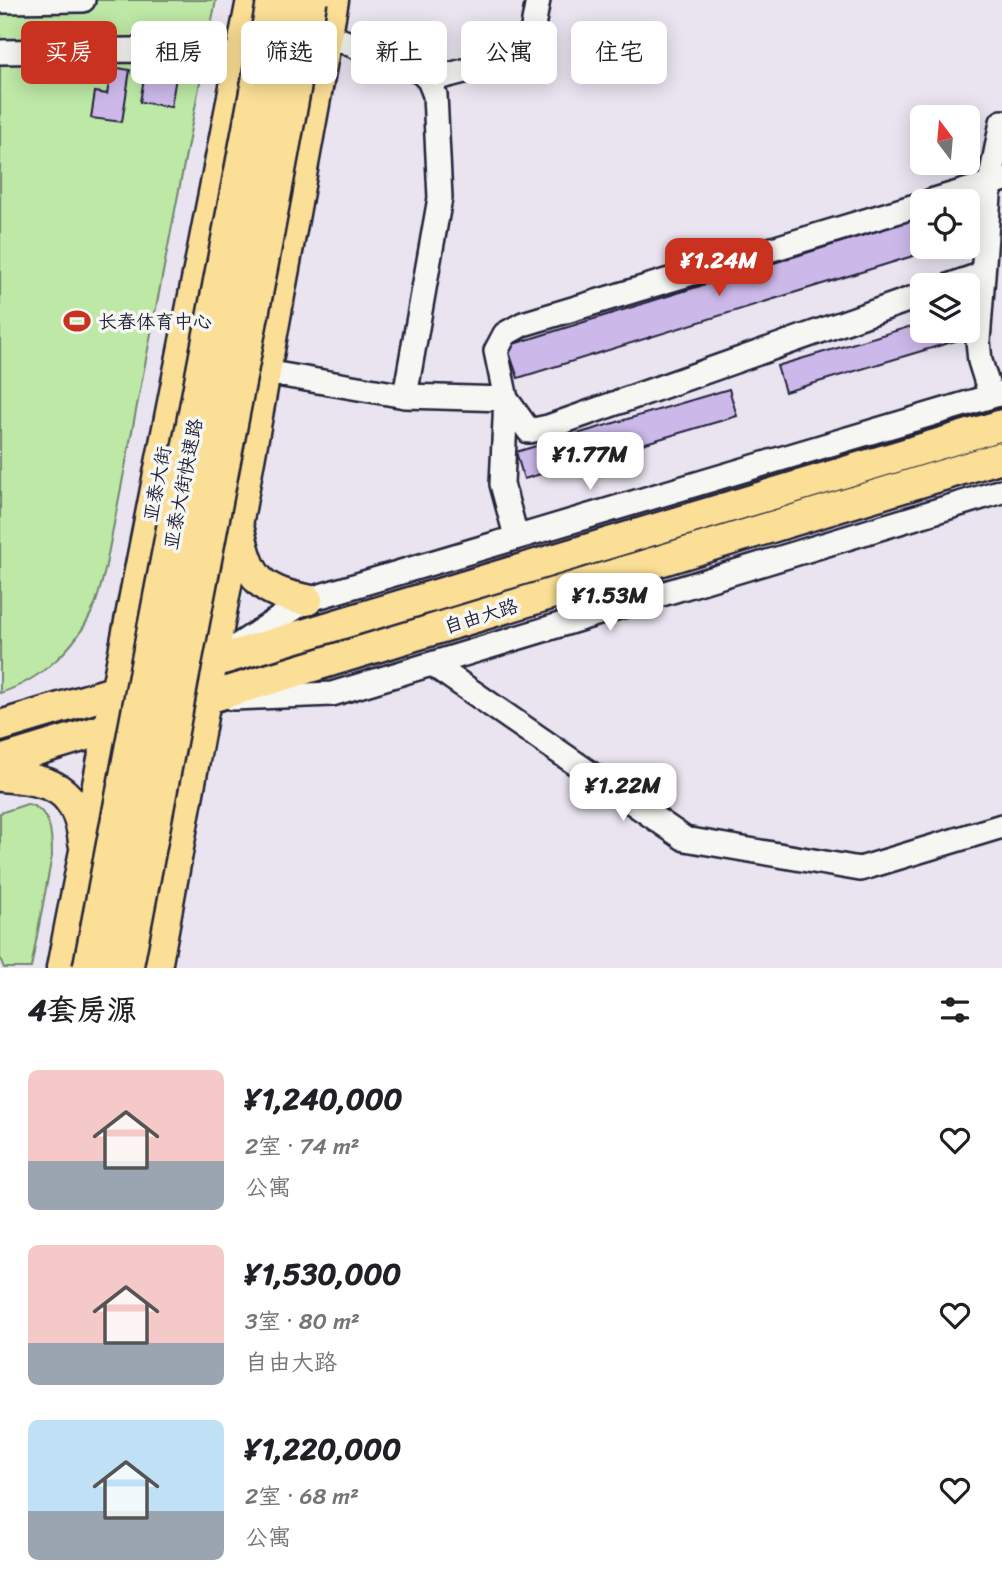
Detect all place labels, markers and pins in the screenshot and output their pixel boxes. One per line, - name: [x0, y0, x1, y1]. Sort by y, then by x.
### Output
- pin: ¥1.24M: [662, 238, 776, 298]
- place label: 长春体育中心: [98, 305, 212, 338]
- sports icon: 长春体育中心: [62, 306, 92, 336]
- pin: ¥1.77M: [533, 433, 647, 492]
- pin: ¥1.53M: [553, 574, 667, 633]
- pin: ¥1.22M: [566, 764, 680, 823]

